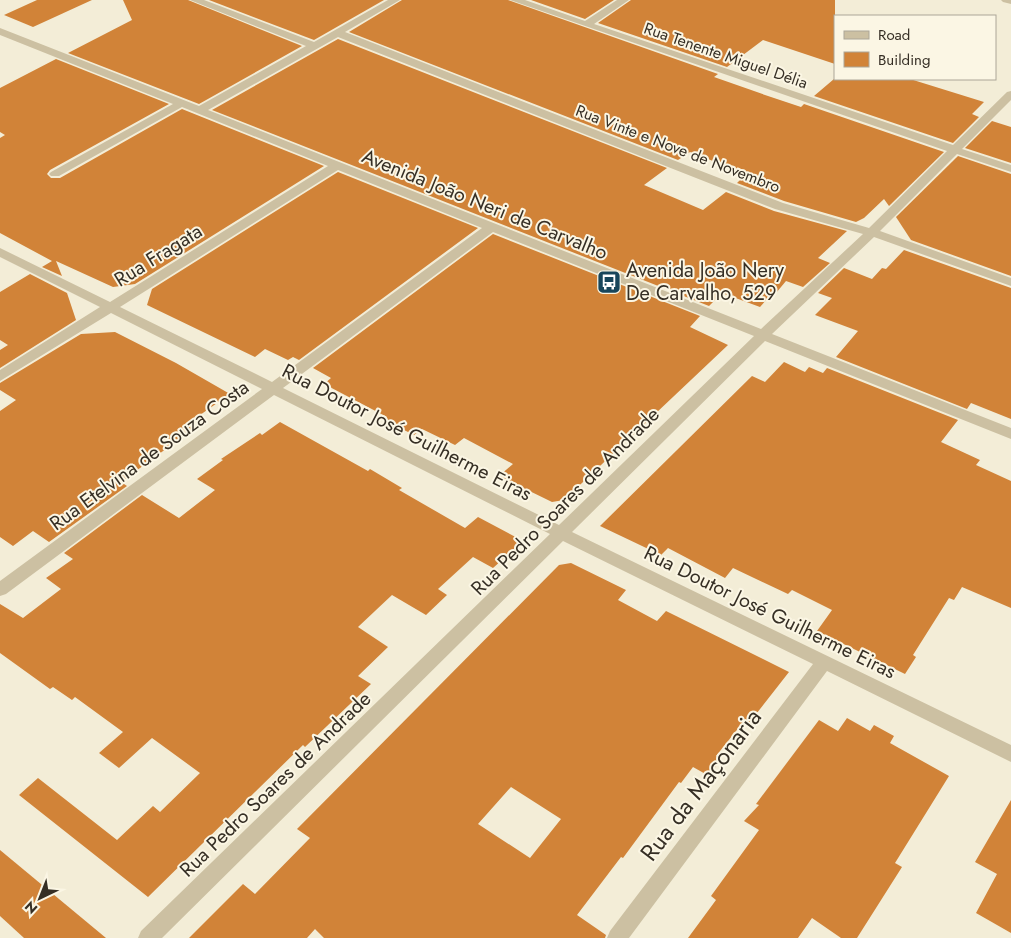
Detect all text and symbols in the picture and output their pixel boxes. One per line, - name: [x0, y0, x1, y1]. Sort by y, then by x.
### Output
- legend: [834, 15, 996, 80]
- street label: Rua Tenente Miguel Délia: [641, 17, 811, 94]
- text: Road: [878, 24, 910, 46]
- text: Building: [878, 49, 930, 71]
- street label: Rua Vinte e Nove de Novembro: [572, 99, 784, 198]
- street label: Avenida João Neri de Carvalho: [358, 142, 612, 267]
- street label: Rua Fragata: [109, 217, 208, 294]
- place label: Avenida João Nery De Carvalho, 529: [626, 256, 784, 308]
- bus stop icon: Avenida João Nery De Carvalho, 529: [596, 269, 622, 295]
- street label: Rua Doutor José Guilherme Eiras: [277, 357, 537, 508]
- street label: Rua Etelvina de Souza Costa: [44, 373, 255, 538]
- street label: Rua Pedro Soares de Andrade: [464, 400, 666, 602]
- street label: Rua Doutor José Guilherme Eiras: [639, 539, 901, 686]
- street label: Rua Pedro Soares de Andrade: [173, 685, 378, 884]
- street label: Rua da Maçonaria: [632, 701, 770, 868]
- north arrow: [15, 873, 65, 923]
- text: N: [20, 896, 42, 919]

